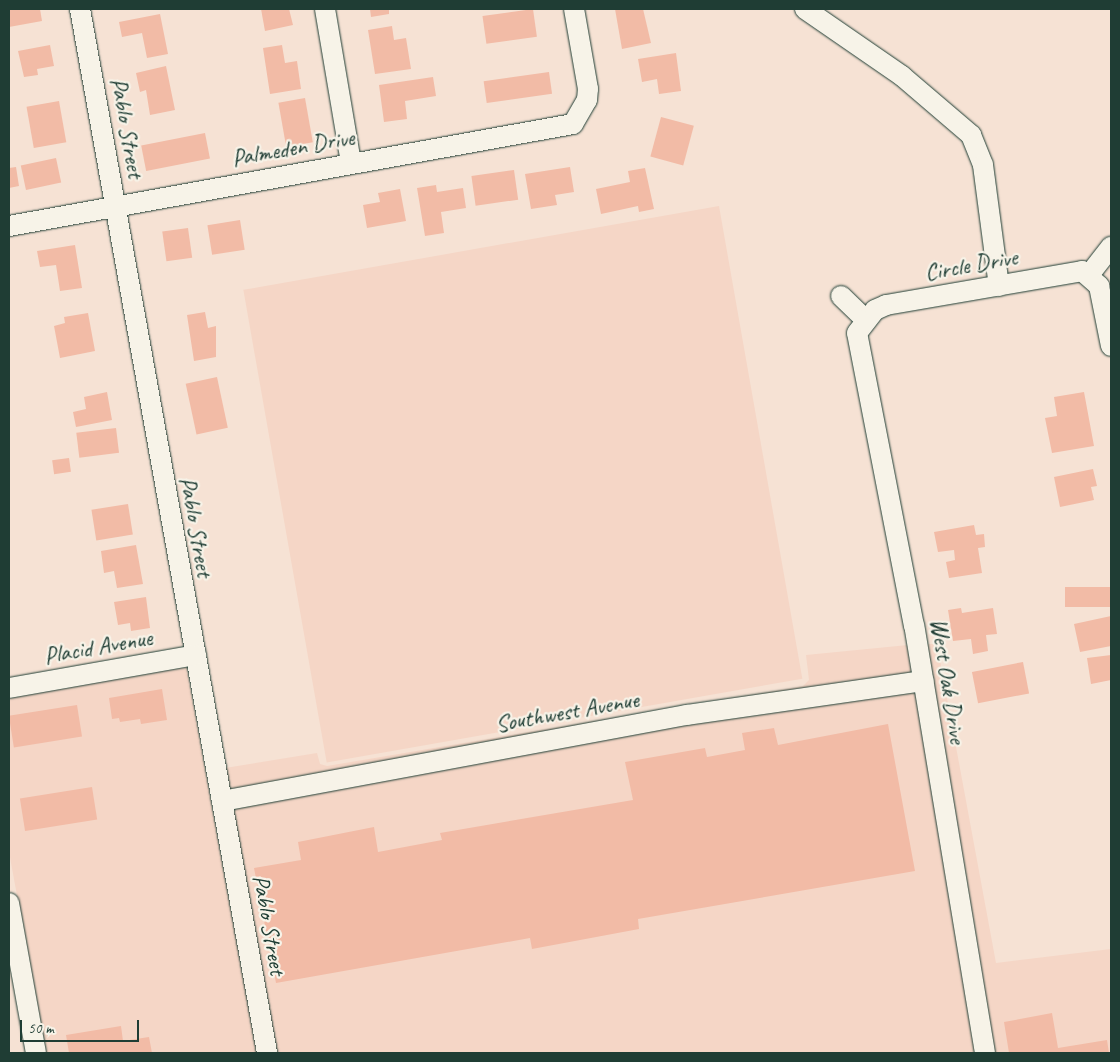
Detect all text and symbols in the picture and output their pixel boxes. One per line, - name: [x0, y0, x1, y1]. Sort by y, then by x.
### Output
- street label: Pablo Street: [104, 75, 150, 181]
- street label: Palmeden Drive: [229, 123, 357, 173]
- street label: Circle Drive: [922, 243, 1020, 287]
- street label: Pablo Street: [173, 474, 219, 580]
- street label: West Oak Drive: [924, 616, 972, 746]
- street label: Placid Avenue: [42, 623, 154, 671]
- street label: Southwest Avenue: [493, 685, 641, 739]
- street label: Pablo Street: [246, 872, 292, 978]
- scale bar: [22, 1010, 141, 1042]
- text: 50 m: [28, 1019, 54, 1038]

